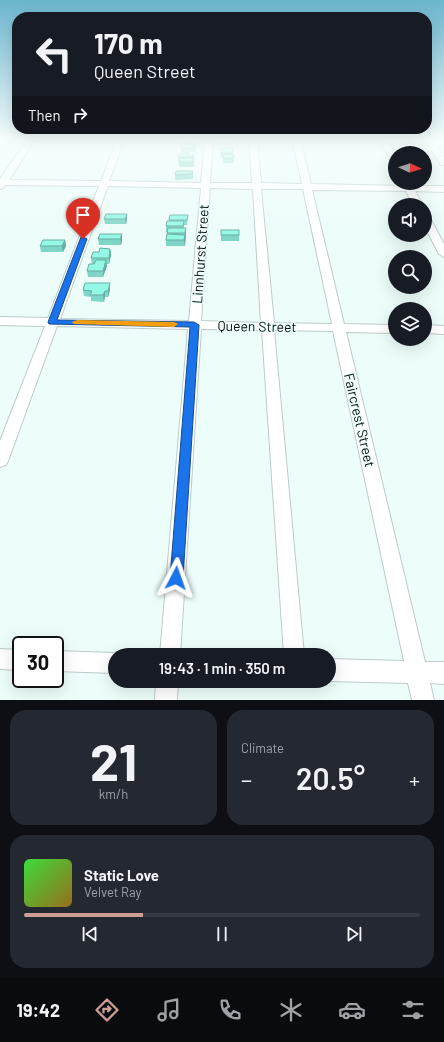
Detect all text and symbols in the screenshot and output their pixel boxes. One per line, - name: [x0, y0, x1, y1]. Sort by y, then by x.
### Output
- text: 170 m: [94, 26, 163, 60]
- icon: left: [28, 28, 80, 80]
- text: Queen Street: [94, 60, 196, 82]
- icon: right: [69, 104, 91, 126]
- text: Then: [28, 106, 61, 124]
- north arrow: [388, 146, 432, 190]
- map controls: [388, 146, 432, 346]
- pin: [66, 198, 100, 239]
- button: sound: [388, 198, 432, 242]
- icon: arrive: [72, 204, 94, 226]
- street label: Linnhurst Street: [188, 204, 212, 304]
- button: search: [388, 250, 432, 294]
- button: layers: [388, 302, 432, 346]
- street label: Queen Street: [217, 317, 297, 335]
- street label: Faircrest Street: [341, 371, 379, 469]
- position arrow: [155, 557, 197, 599]
- speed limit sign: 30: [12, 636, 64, 688]
- text: 19:43 · 1 min · 350 m: [159, 659, 285, 677]
- text: 21: [90, 729, 137, 791]
- text: Climate: [241, 740, 284, 756]
- text: 20.5°: [296, 760, 365, 796]
- text: −: [241, 766, 252, 792]
- text: +: [409, 766, 420, 792]
- text: km/h: [99, 786, 128, 802]
- text: Static Love: [84, 866, 159, 884]
- text: Velvet Ray: [84, 884, 142, 900]
- icon: previous: [79, 923, 101, 945]
- icon: pause: [211, 923, 233, 945]
- icon: next: [343, 923, 365, 945]
- icon: directions: [93, 996, 121, 1024]
- icon: music: [155, 996, 183, 1024]
- icon: phone: [216, 996, 244, 1024]
- icon: climate: [277, 996, 305, 1024]
- icon: car: [338, 996, 366, 1024]
- icon: filters: [399, 996, 427, 1024]
- text: 19:42: [17, 999, 60, 1021]

